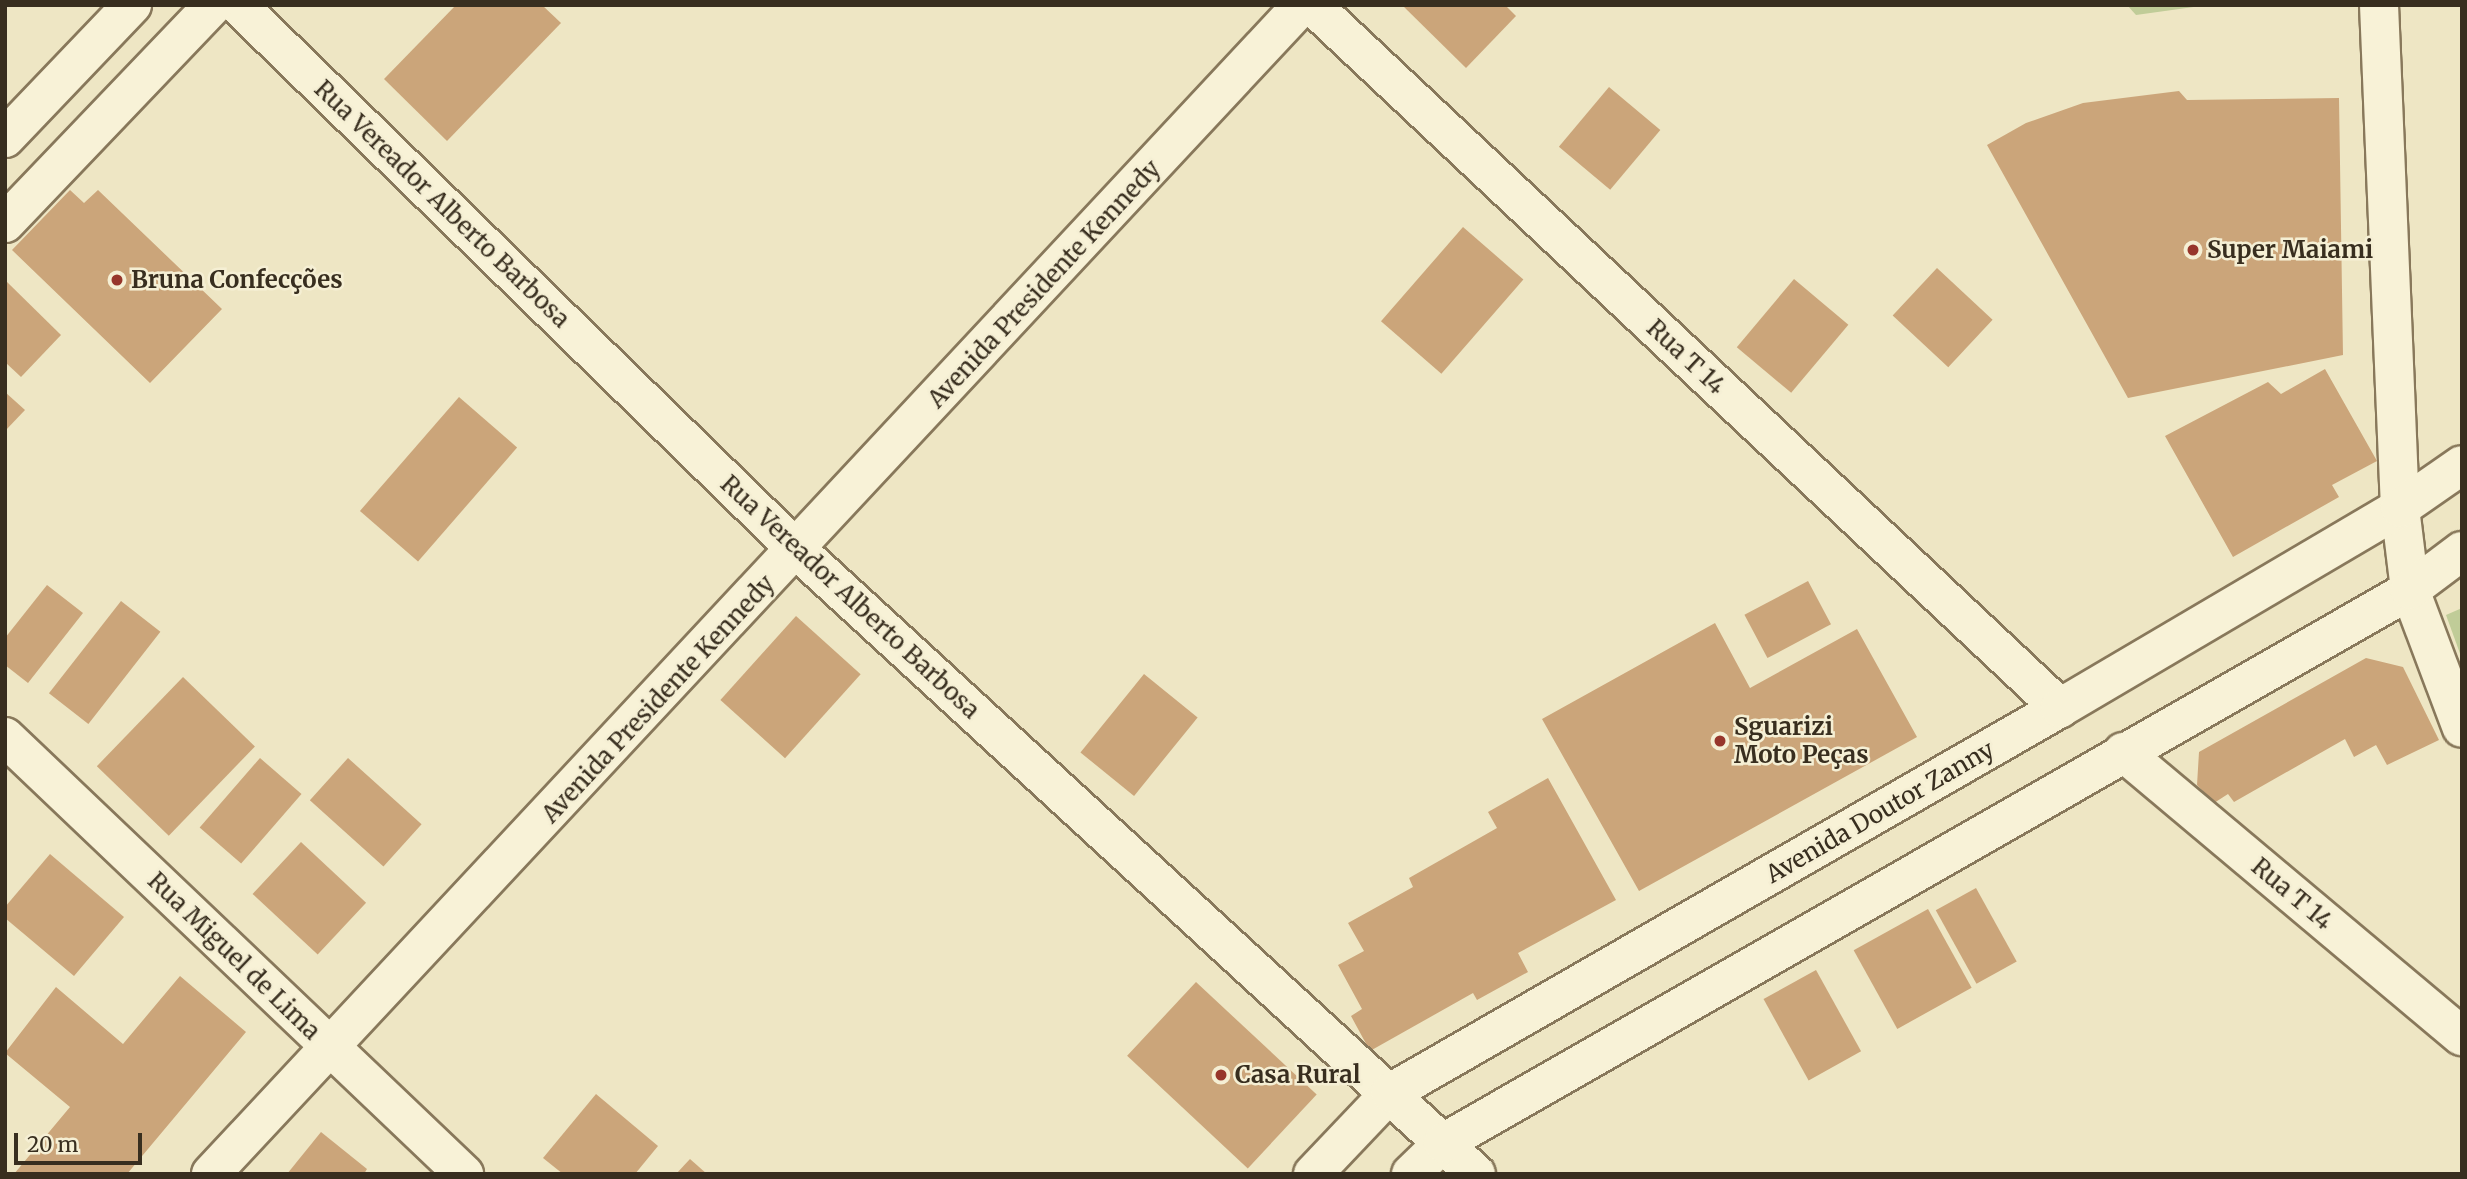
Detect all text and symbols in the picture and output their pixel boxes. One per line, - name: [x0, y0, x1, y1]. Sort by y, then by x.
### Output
- street label: Rua Vereador Alberto Barbosa: [309, 74, 575, 334]
- street label: Avenida Presidente Kennedy: [922, 154, 1166, 414]
- place label: Super Maiami: [2207, 236, 2373, 264]
- marker: Super Maiami: [2185, 242, 2201, 258]
- place label: Bruna Confecções: [131, 266, 343, 294]
- marker: Bruna Confecções: [109, 272, 125, 288]
- street label: Rua T 14: [1641, 314, 1731, 400]
- street label: Rua Vereador Alberto Barbosa: [715, 469, 985, 725]
- street label: Avenida Presidente Kennedy: [536, 569, 780, 829]
- place label: Sguarizi Moto Peças: [1734, 713, 1869, 769]
- marker: Sguarizi Moto Peças: [1712, 733, 1728, 749]
- street label: Avenida Doutor Zanny: [1761, 735, 1999, 889]
- street label: Rua T 14: [2246, 852, 2338, 936]
- street label: Rua Miguel de Lima: [142, 866, 326, 1046]
- place label: Casa Rural: [1235, 1061, 1361, 1089]
- marker: Casa Rural: [1213, 1067, 1229, 1083]
- scale bar: [18, 1120, 145, 1164]
- text: 20 m: [27, 1131, 78, 1158]

